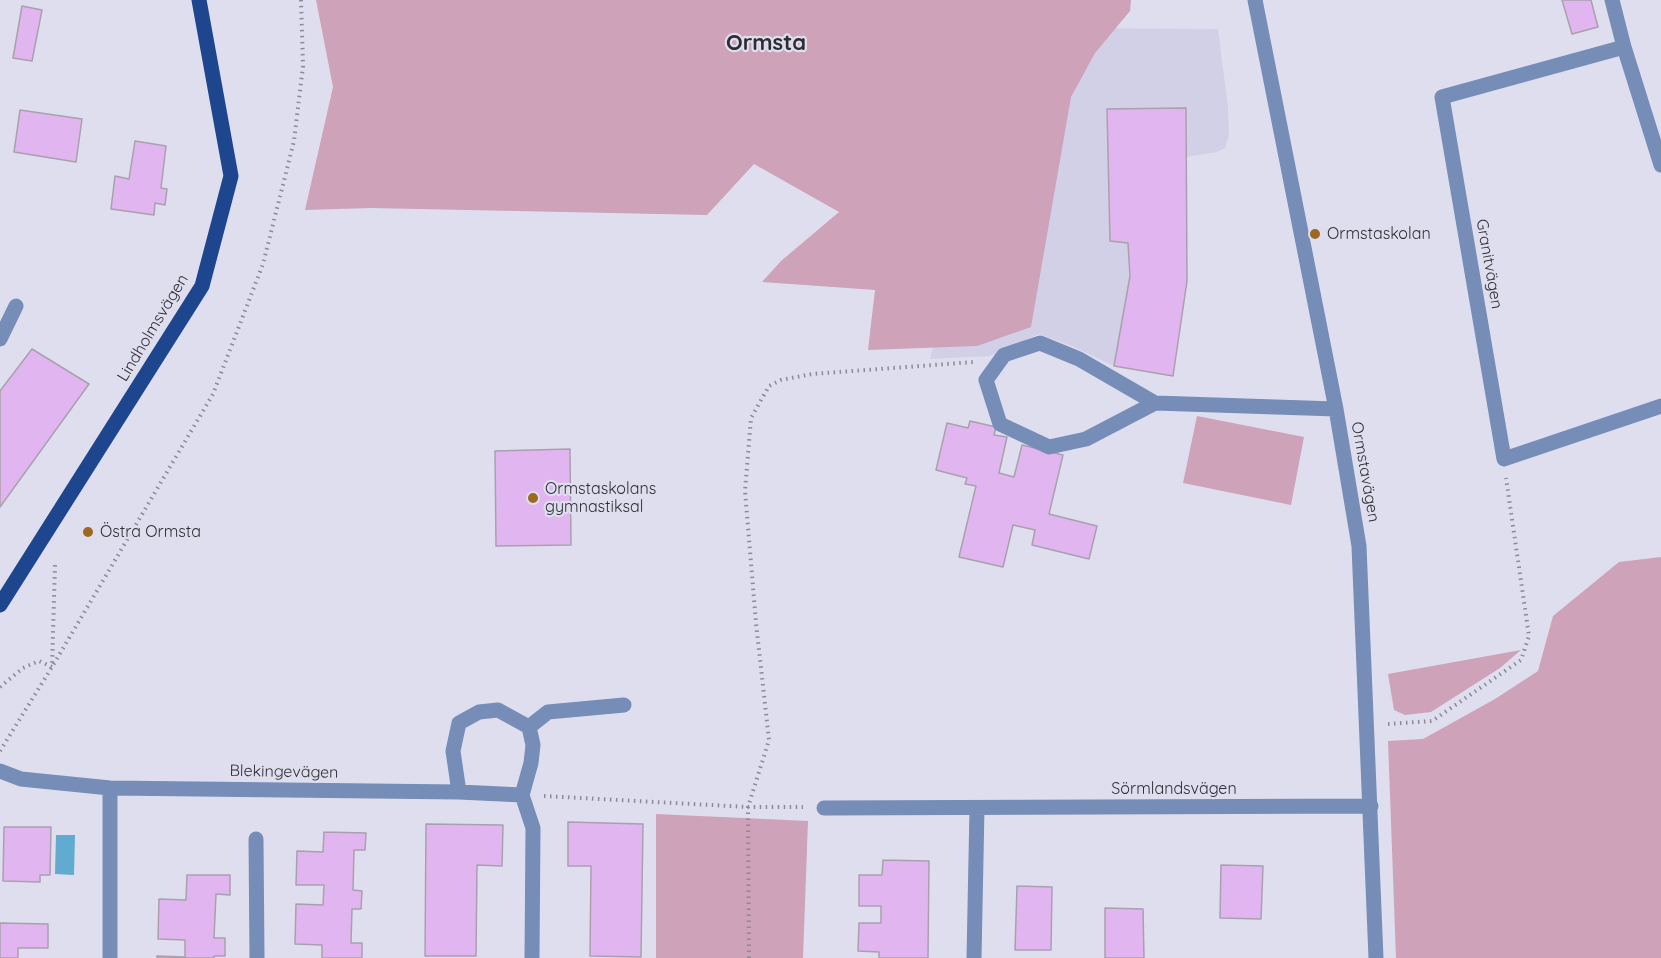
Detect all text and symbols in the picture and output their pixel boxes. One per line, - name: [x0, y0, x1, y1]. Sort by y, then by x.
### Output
- district label: Ormsta: [726, 30, 806, 56]
- street label: Granitvägen: [1472, 218, 1506, 310]
- place label: Ormstaskolan: [1327, 224, 1431, 244]
- marker: Ormstaskolan: [1308, 227, 1322, 241]
- street label: Lindholmsvägen: [113, 271, 193, 385]
- street label: Ormstavägen: [1347, 420, 1383, 524]
- place label: Ormstaskolans gymnastiksal: [545, 479, 656, 517]
- marker: Ormstaskolans gymnastiksal: [526, 491, 540, 505]
- place label: Östra Ormsta: [100, 522, 201, 542]
- marker: Östra Ormsta: [81, 525, 95, 539]
- street label: Blekingevägen: [229, 761, 339, 783]
- street label: Sörmlandsvägen: [1111, 779, 1237, 799]

